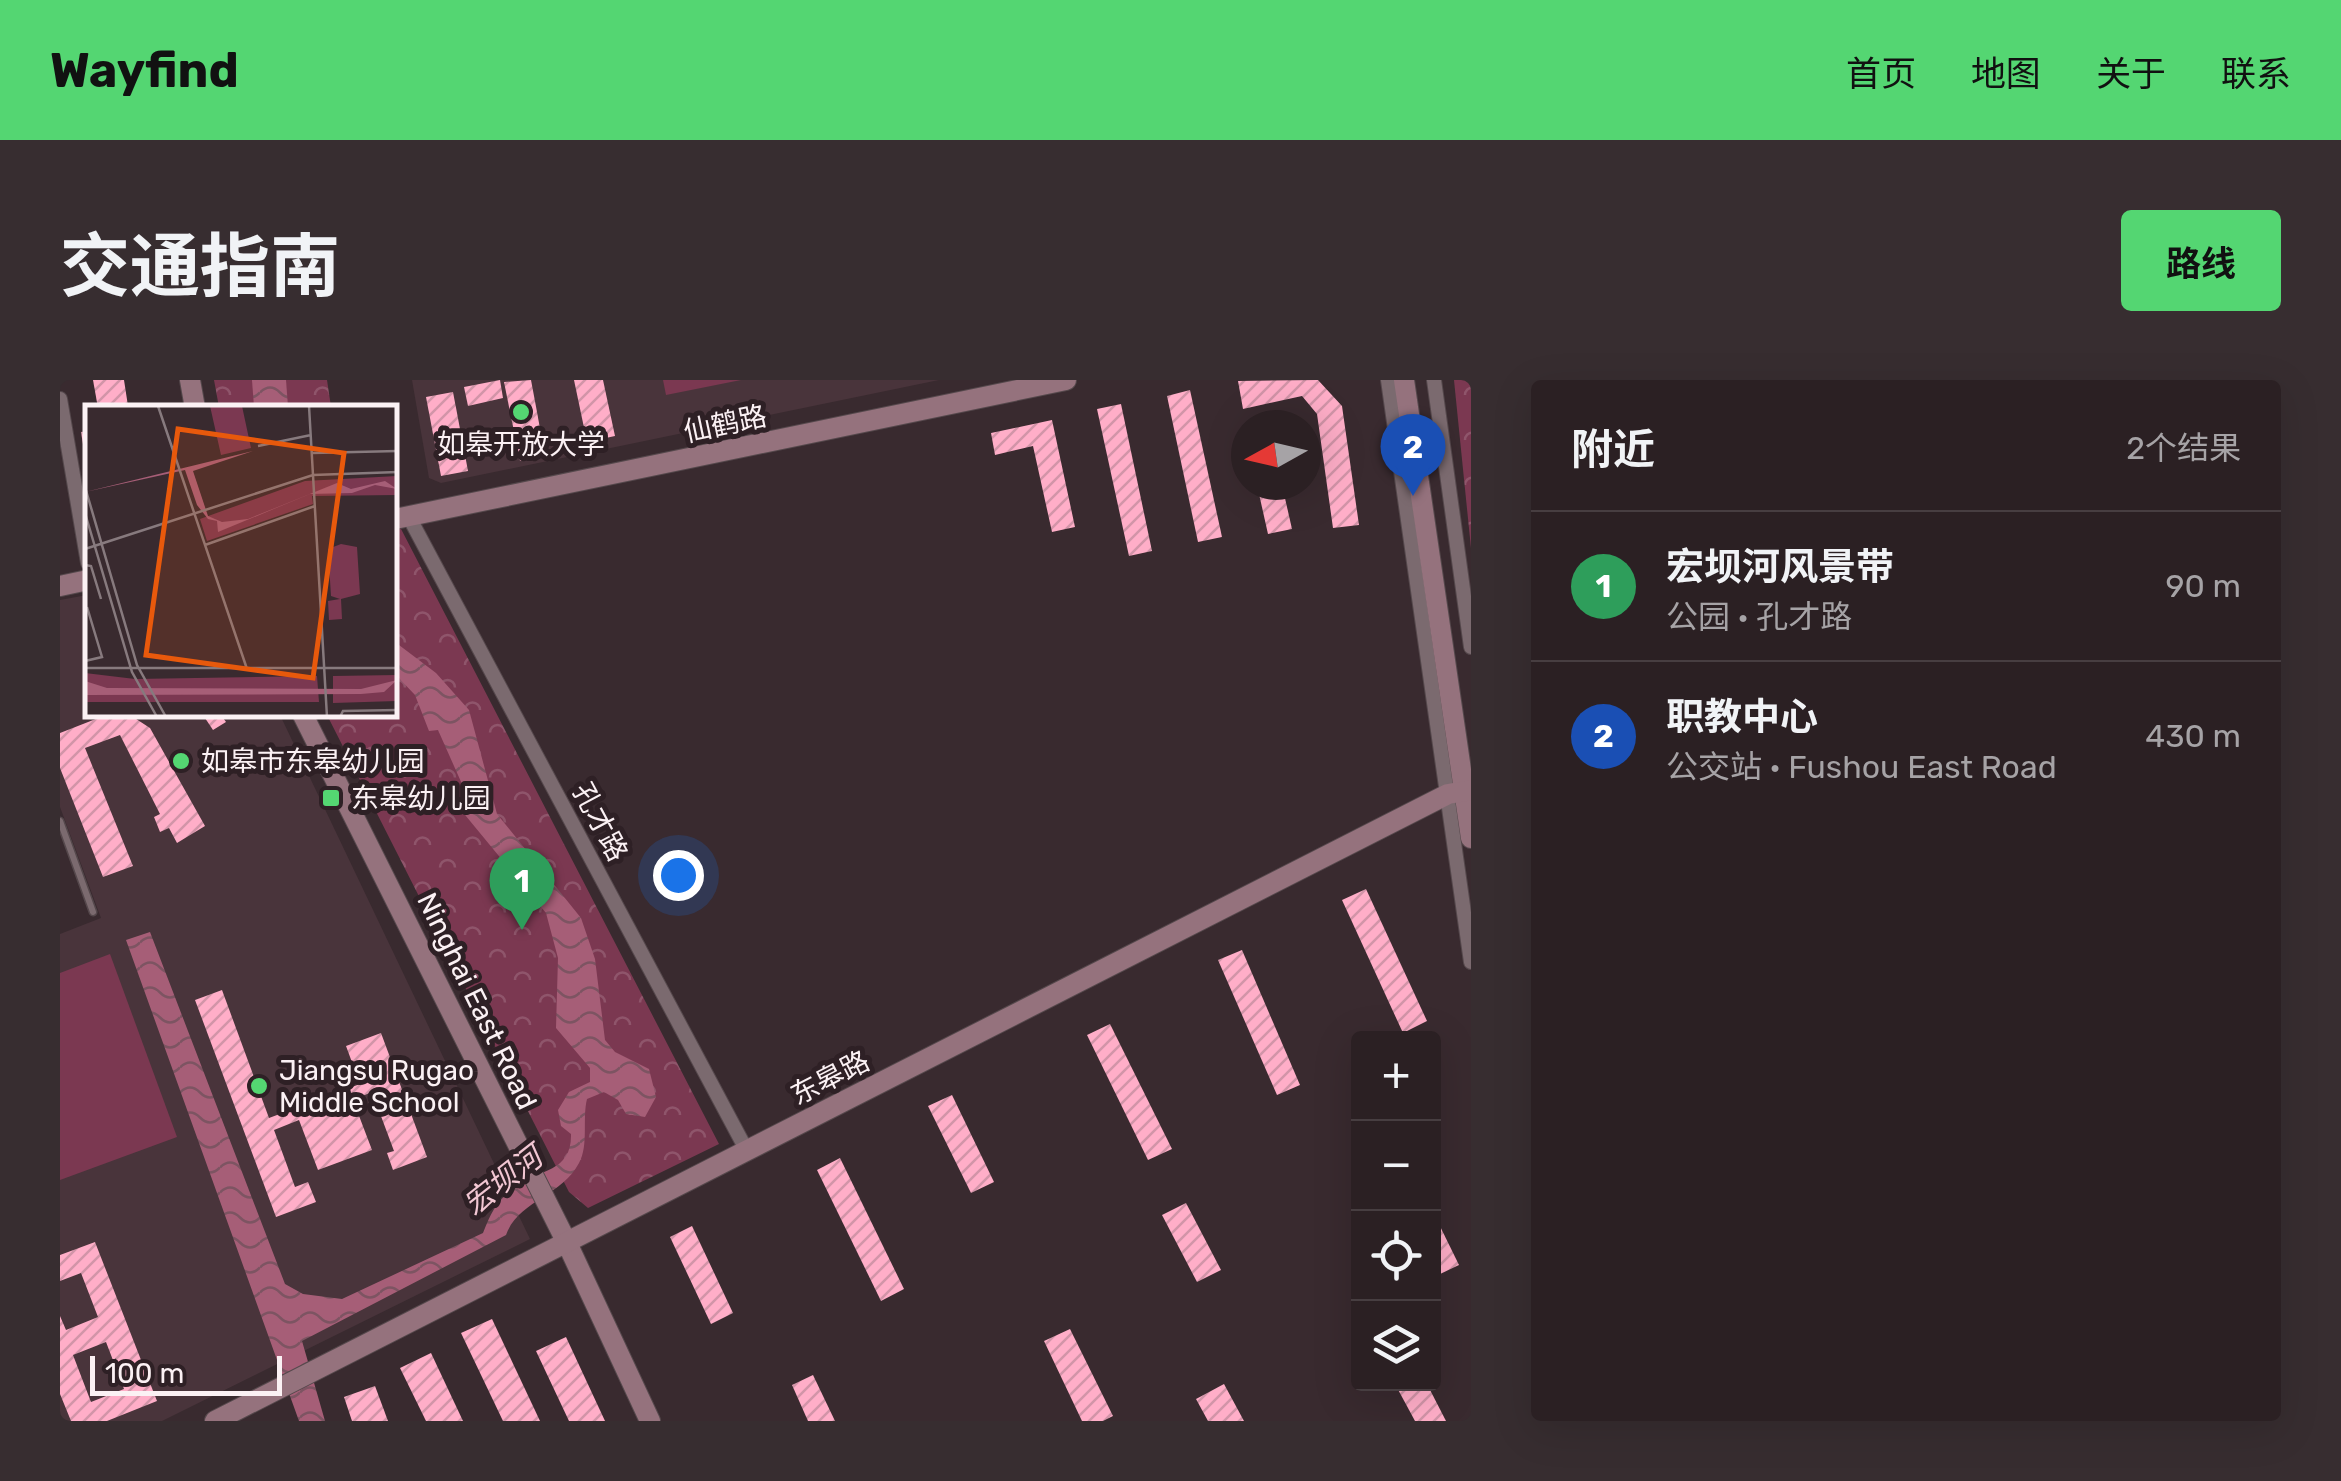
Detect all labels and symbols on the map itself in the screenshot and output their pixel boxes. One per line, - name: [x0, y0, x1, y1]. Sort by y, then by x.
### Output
- street label: 仙鹤路: [680, 399, 770, 449]
- marker: 如皋开放大学: [510, 401, 532, 423]
- inset map: [85, 405, 398, 718]
- north arrow: [1231, 410, 1321, 500]
- pin: 2: [1380, 414, 1446, 496]
- place label: 如皋开放大学: [437, 428, 605, 461]
- place label: 如皋市东皋幼儿园: [201, 745, 425, 778]
- marker: 如皋市东皋幼儿园: [170, 750, 192, 772]
- street label: 孔才路: [566, 777, 634, 867]
- place label: 东皋幼儿园: [351, 782, 491, 815]
- marker: 东皋幼儿园: [320, 787, 342, 809]
- pin: 1: [490, 848, 554, 930]
- your location: [653, 850, 704, 901]
- street label: Ninghai East Road: [410, 887, 544, 1115]
- street label: 东皋路: [785, 1044, 875, 1112]
- place label: Jiangsu Rugao Middle School: [279, 1054, 474, 1119]
- marker: Jiangsu Rugao Middle School: [248, 1075, 270, 1097]
- water label: 宏坝河: [456, 1136, 553, 1223]
- scale bar: [90, 1351, 282, 1396]

